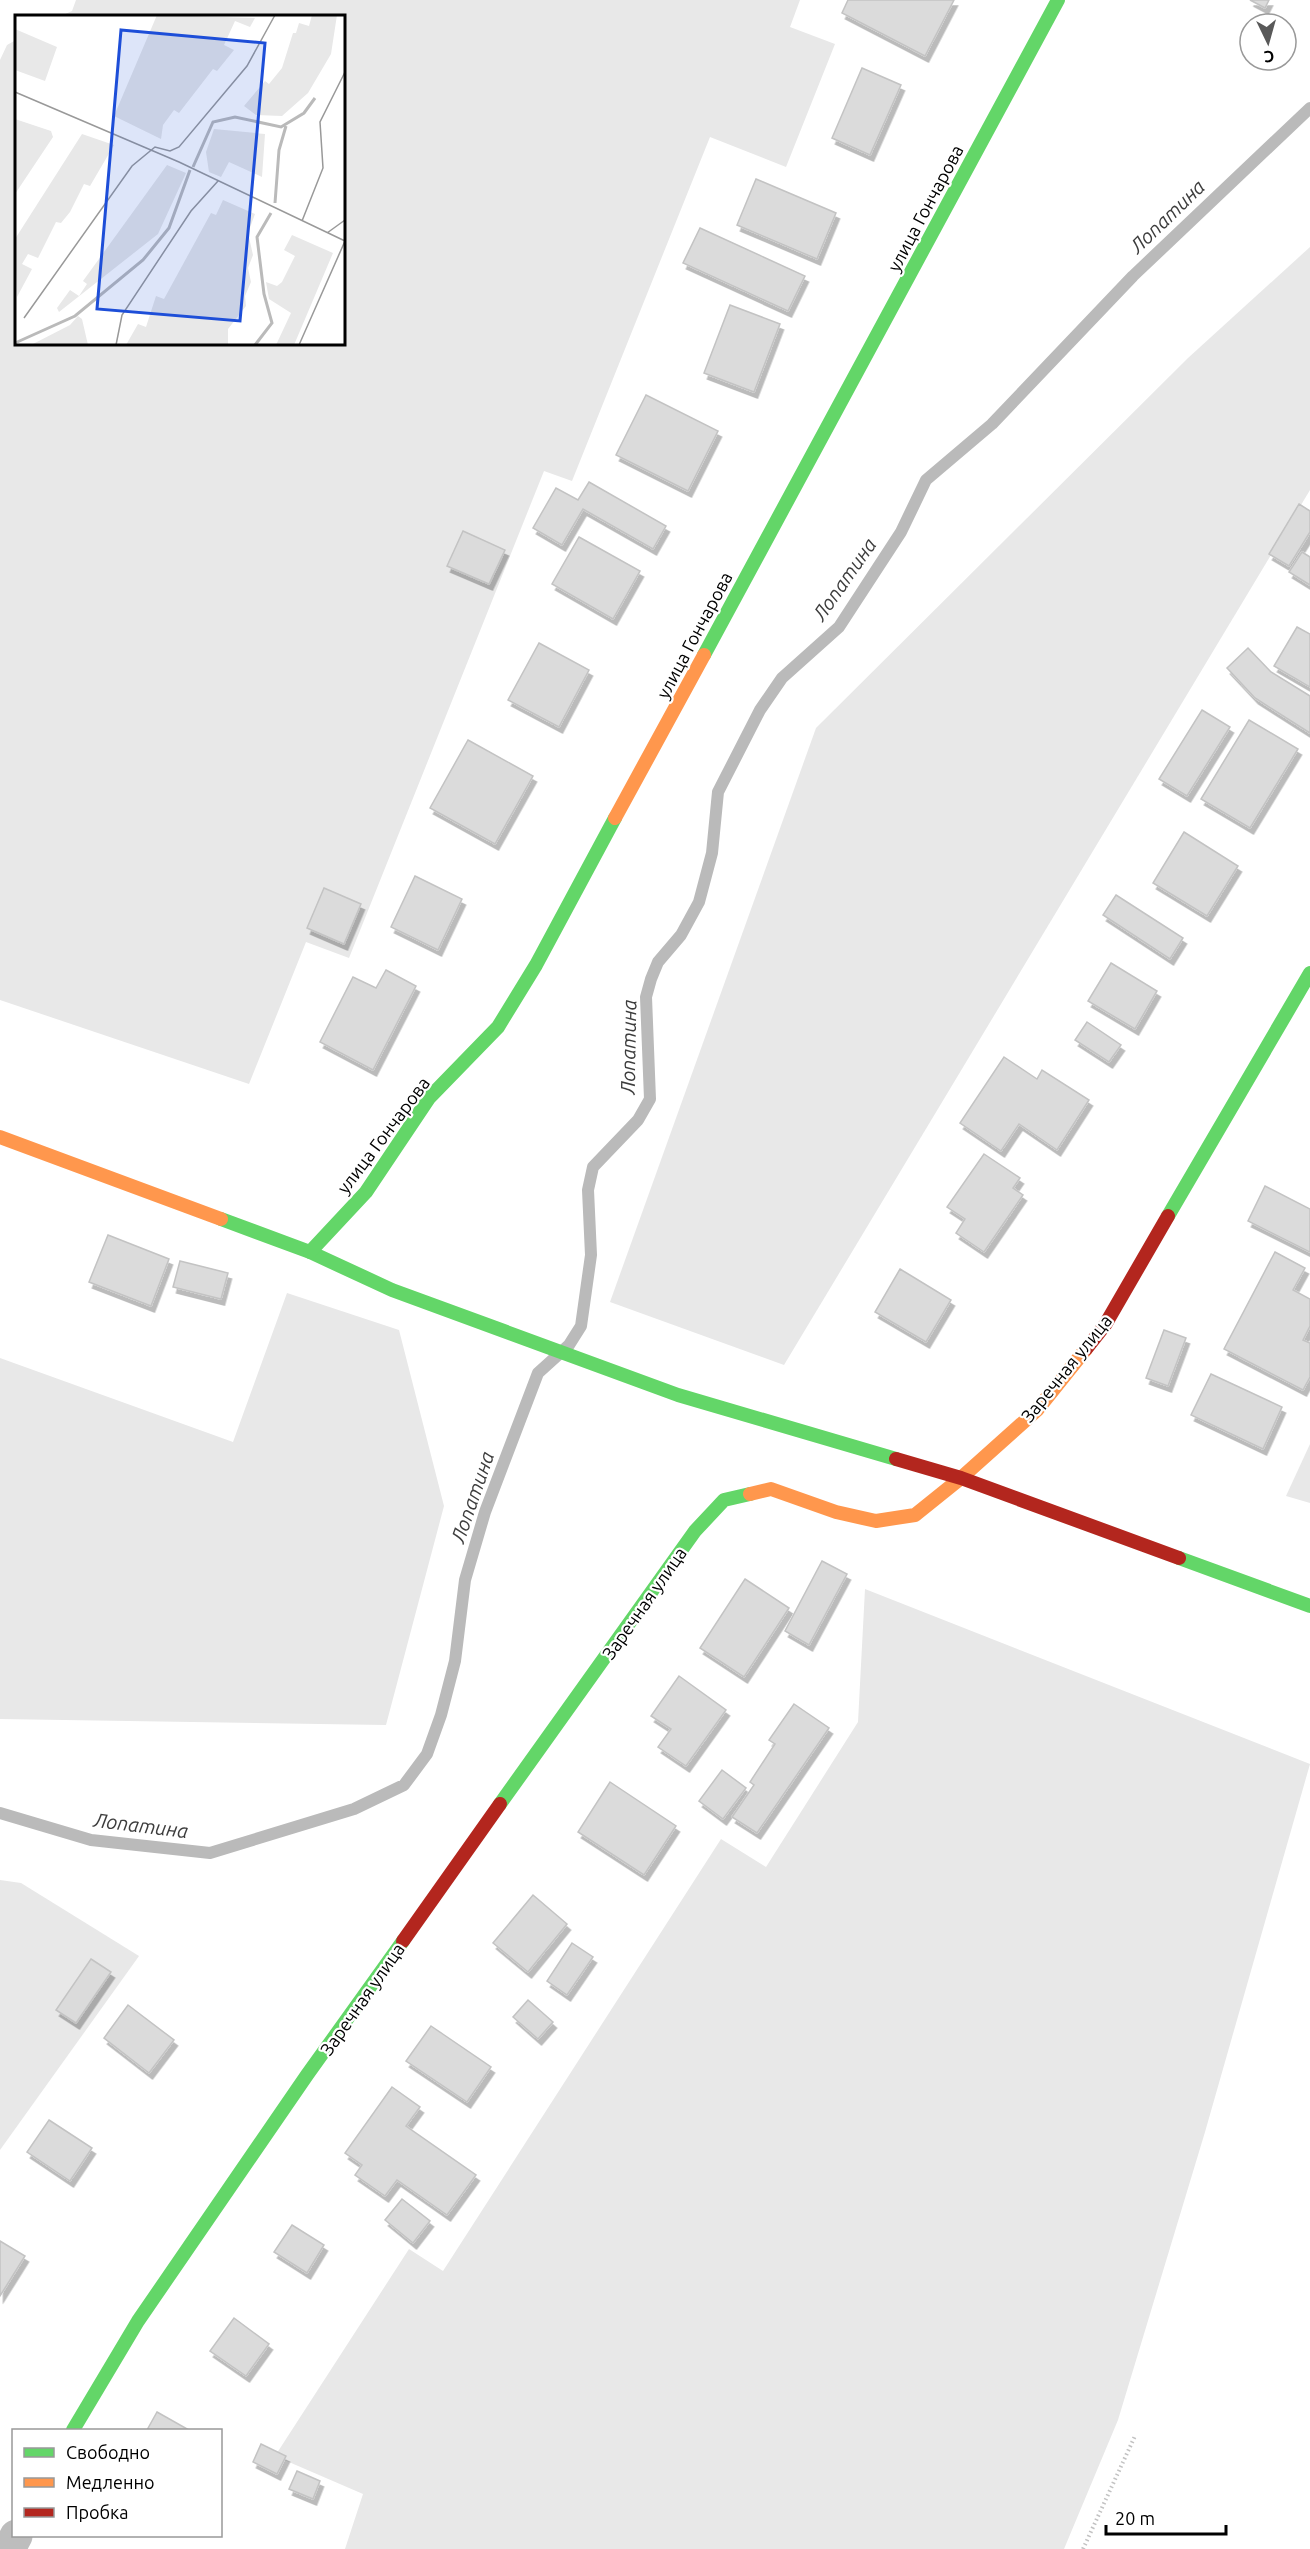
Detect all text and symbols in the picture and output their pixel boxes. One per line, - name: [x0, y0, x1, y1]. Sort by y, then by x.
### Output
- north arrow: [1238, 12, 1298, 72]
- inset map: [15, 15, 345, 345]
- text: С: [1263, 48, 1275, 66]
- street label: улица Гончарова: [883, 141, 967, 275]
- water label: Лопатина: [1124, 175, 1209, 258]
- water label: Лопатина: [807, 533, 881, 625]
- street label: улица Гончарова: [652, 568, 736, 702]
- water label: Лопатина: [616, 999, 640, 1096]
- street label: улица Гончарова: [333, 1073, 433, 1197]
- street label: Заречная улица: [1017, 1310, 1115, 1426]
- water label: Лопатина: [445, 1448, 498, 1547]
- street label: Заречная улица: [598, 1543, 690, 1663]
- water label: Лопатина: [91, 1808, 190, 1842]
- street label: Заречная улица: [316, 1939, 408, 2059]
- legend: [12, 2429, 222, 2537]
- text: Свободно: [66, 2442, 150, 2462]
- text: Медленно: [66, 2472, 155, 2492]
- scale bar: [1106, 2498, 1226, 2536]
- text: Пробка: [66, 2502, 129, 2522]
- text: 20 m: [1115, 2508, 1155, 2528]

